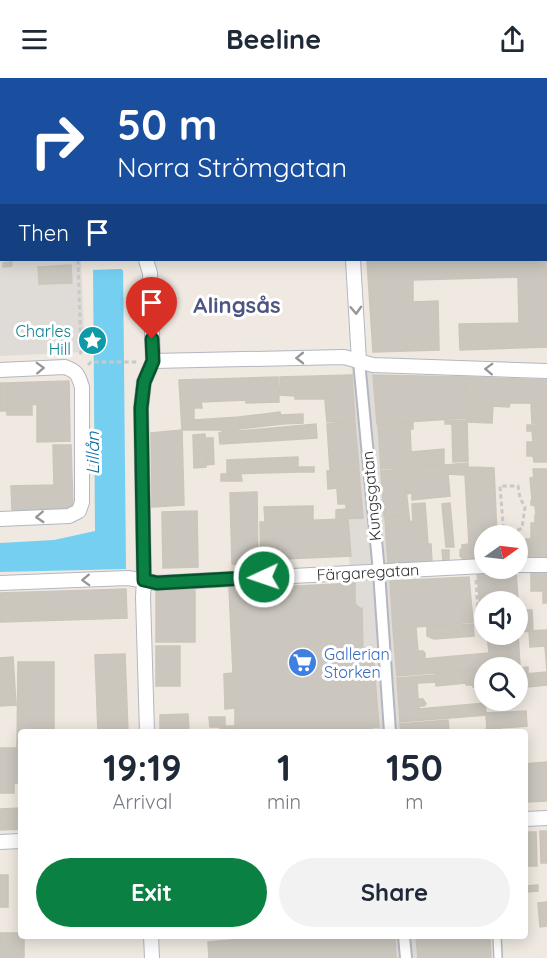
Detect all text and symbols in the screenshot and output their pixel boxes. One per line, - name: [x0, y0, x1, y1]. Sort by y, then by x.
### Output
- text: Beeline: [226, 22, 321, 56]
- icon: menu: [18, 23, 51, 56]
- icon: share: [496, 23, 529, 56]
- text: 50 m: [117, 98, 217, 151]
- icon: right: [18, 102, 96, 180]
- text: Norra Strömgatan: [117, 150, 347, 184]
- icon: arrive: [81, 216, 114, 249]
- text: Then: [18, 219, 69, 247]
- pin: [126, 277, 177, 339]
- icon: arrive: [135, 286, 168, 319]
- district label: Alingsås: [193, 291, 281, 319]
- one-way arrow: [349, 306, 362, 315]
- place label: Charles Hill: [16, 321, 71, 359]
- place icon: Charles Hill: [76, 324, 108, 356]
- one-way arrow: [296, 352, 305, 364]
- one-way arrow: [36, 362, 45, 375]
- one-way arrow: [484, 363, 493, 376]
- water label: Lillån: [81, 431, 104, 475]
- street label: Kungsgatan: [357, 450, 385, 542]
- one-way arrow: [36, 511, 45, 524]
- north arrow: [474, 525, 528, 579]
- map controls: [474, 525, 528, 711]
- position arrow: [232, 545, 296, 609]
- street label: Färgaregatan: [316, 559, 420, 585]
- one-way arrow: [82, 573, 91, 586]
- button: sound: [474, 591, 528, 645]
- place label: Gallerian Storken: [324, 644, 390, 682]
- supermarket icon: Gallerian Storken: [287, 647, 319, 679]
- button: search: [474, 657, 528, 711]
- text: 19:19: [103, 745, 182, 790]
- text: 1: [277, 745, 291, 790]
- text: 150: [386, 745, 443, 790]
- text: Arrival: [113, 789, 172, 814]
- text: min: [267, 789, 301, 814]
- text: m: [405, 789, 424, 814]
- button: Exit: [36, 858, 267, 927]
- button: Share: [279, 858, 510, 927]

